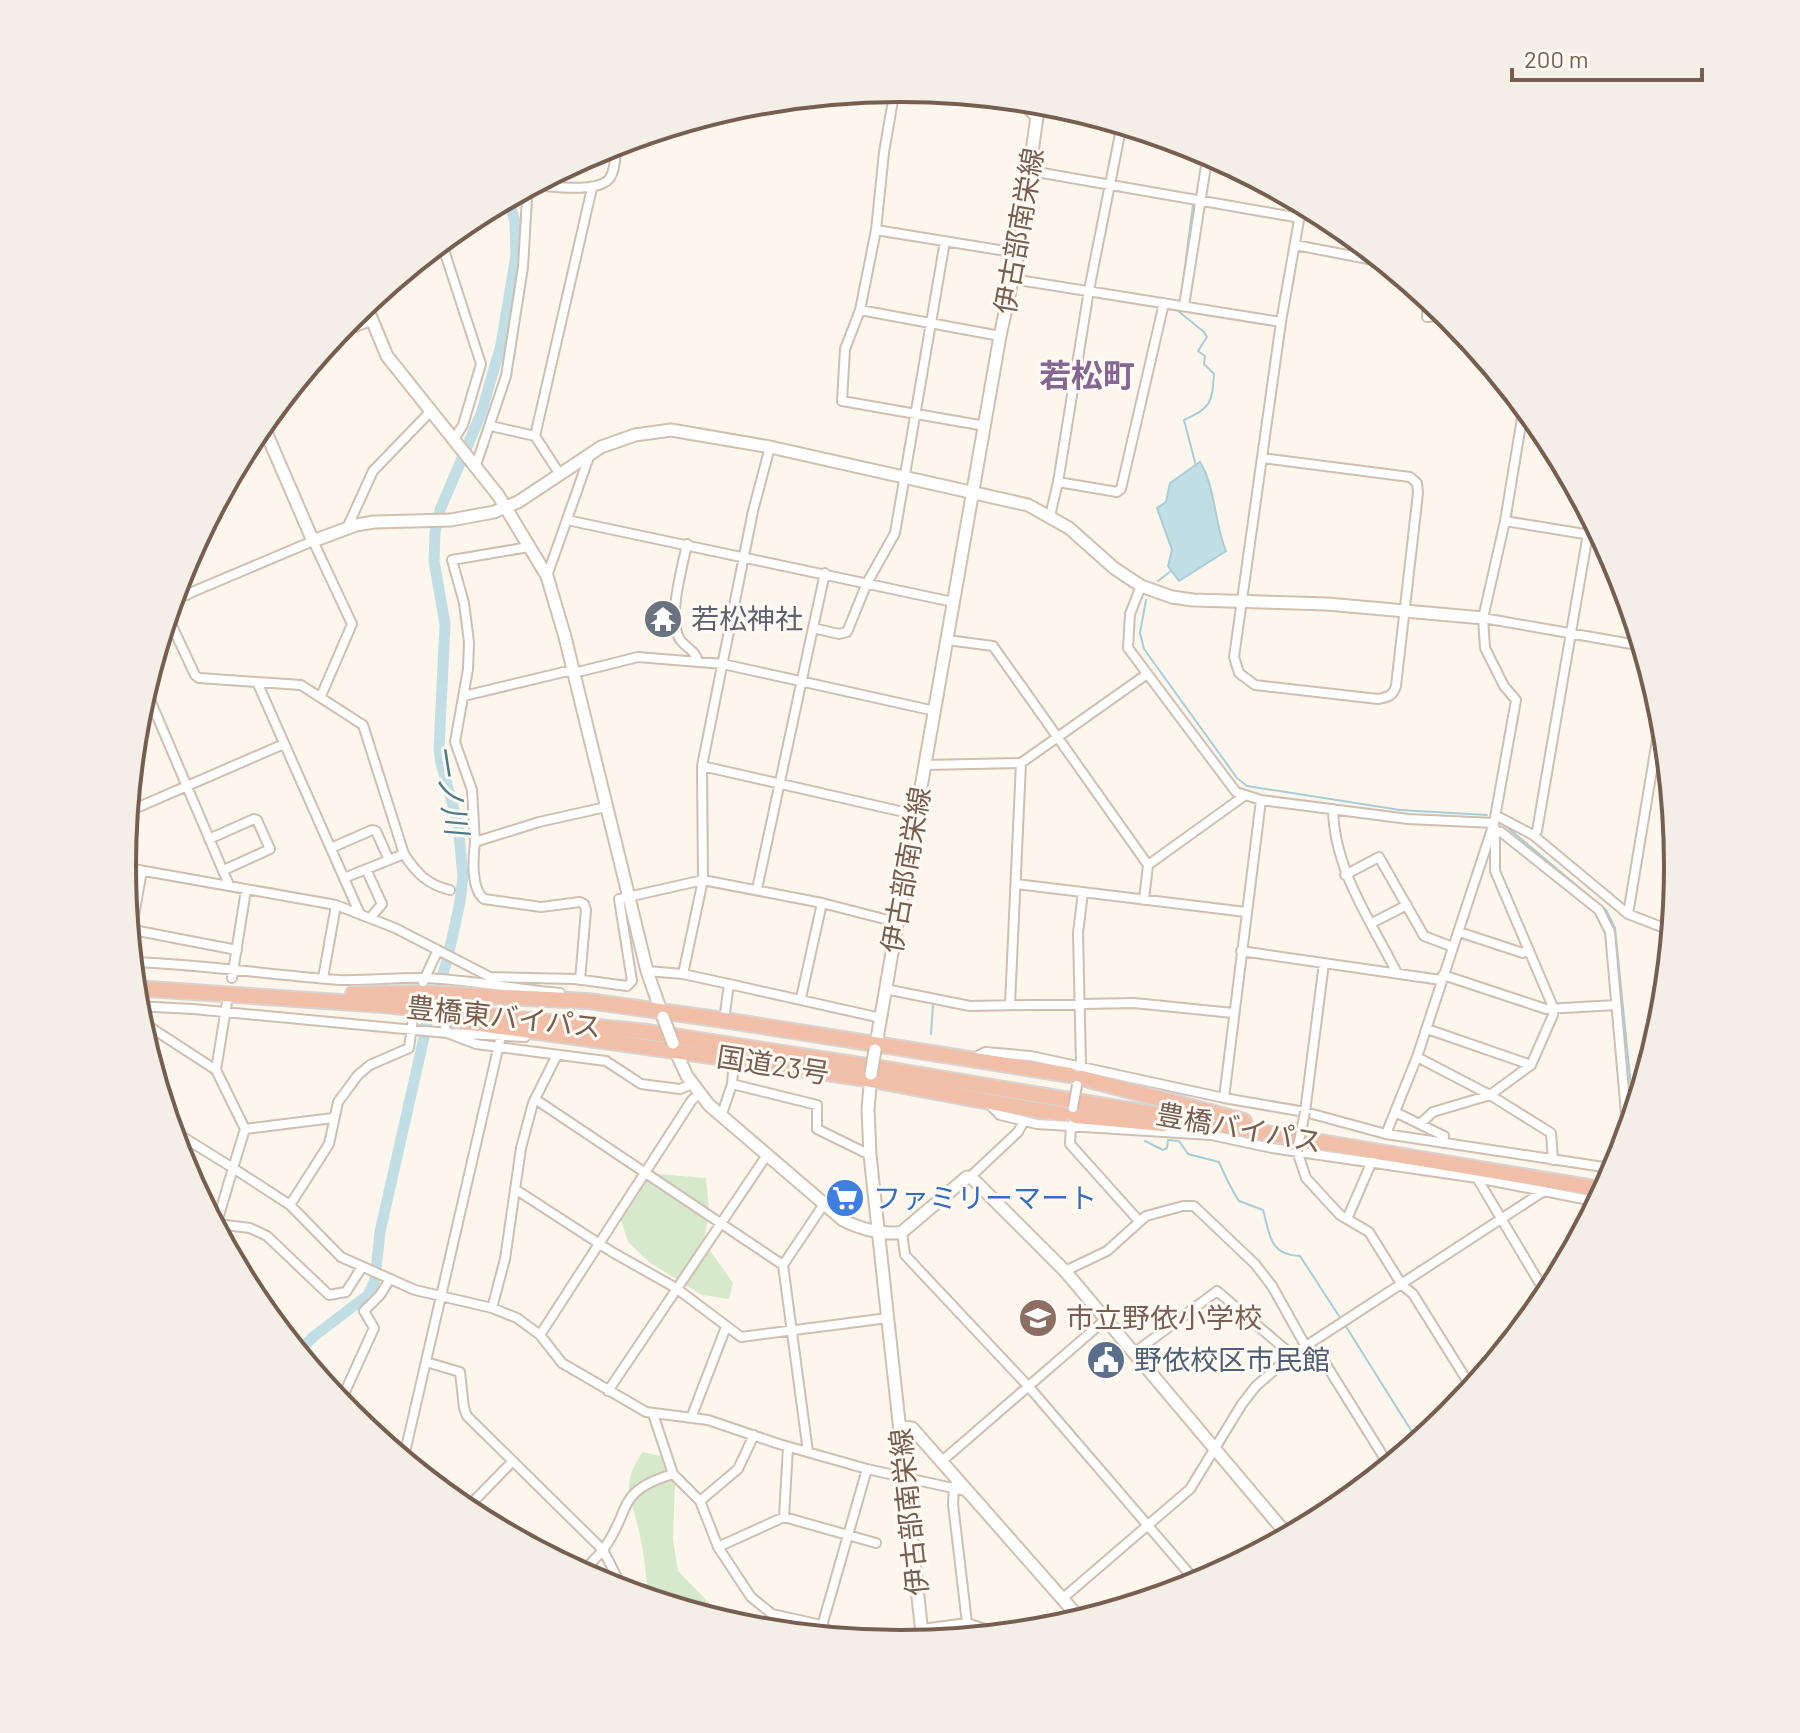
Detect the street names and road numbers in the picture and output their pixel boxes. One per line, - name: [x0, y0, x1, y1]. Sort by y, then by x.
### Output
- street label: 伊古部南栄線: [987, 145, 1049, 317]
- street label: 伊古部南栄線: [874, 784, 936, 956]
- street label: 豊橋東バイパス: [405, 989, 603, 1043]
- street label: 国道23号: [715, 1038, 832, 1090]
- street label: 豊橋バイパス: [1154, 1096, 1325, 1158]
- street label: 伊古部南栄線: [882, 1427, 934, 1597]

